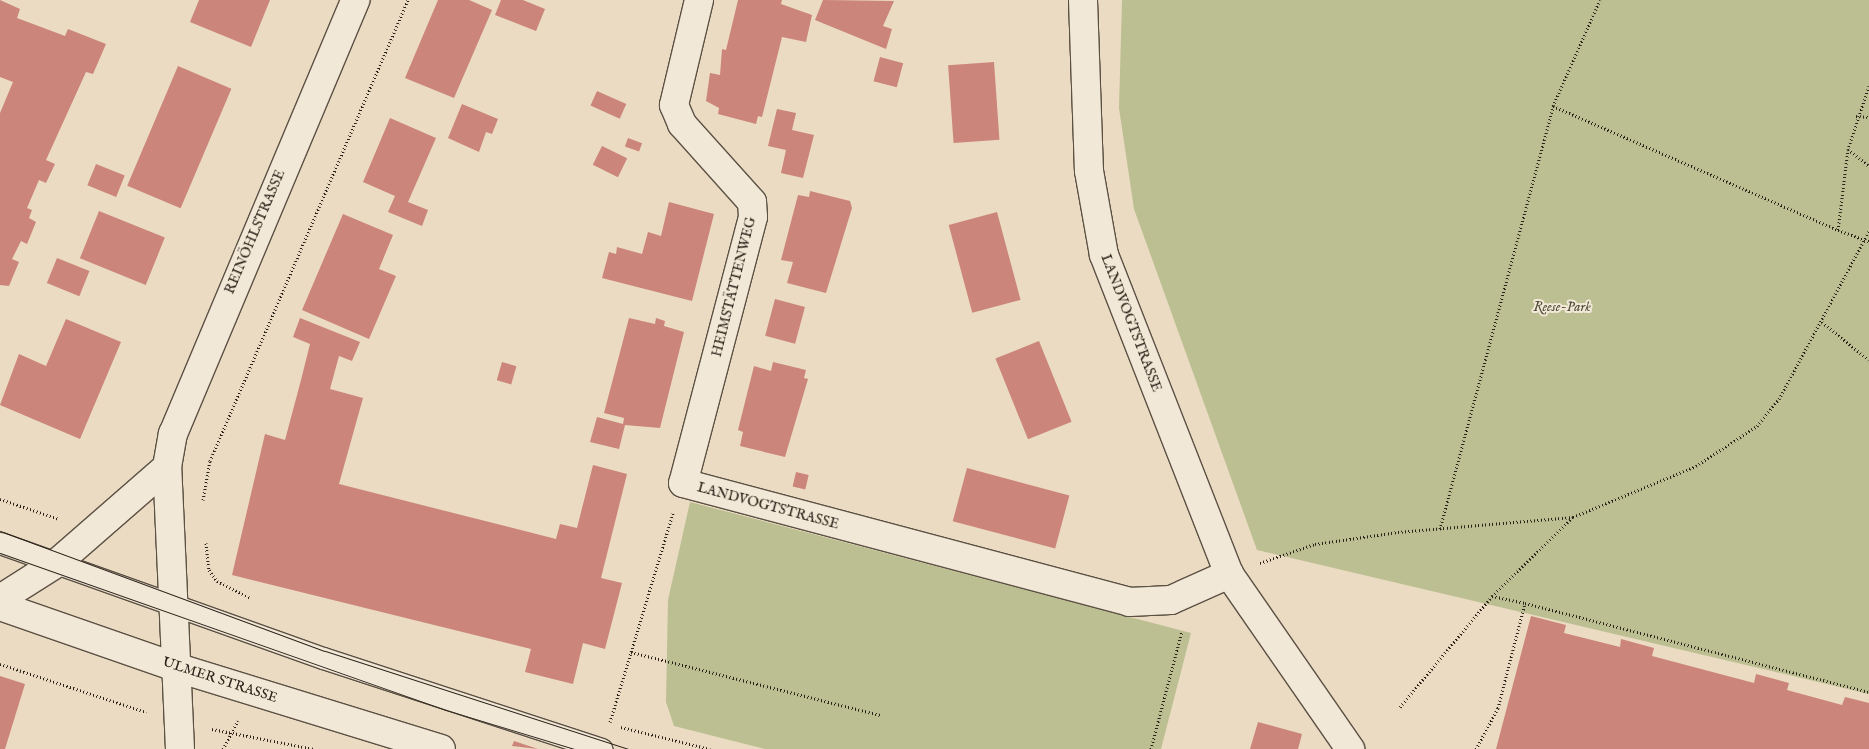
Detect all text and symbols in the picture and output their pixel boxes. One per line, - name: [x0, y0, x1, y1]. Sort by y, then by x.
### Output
- street label: REINÖHLSTRASSE: [221, 167, 289, 297]
- street label: HEIMSTÄTTENWEG: [708, 215, 760, 359]
- street label: LANDVOGTSTRASSE: [1097, 252, 1165, 394]
- park label: Reese-Park: [1533, 299, 1591, 315]
- street label: LANDVOGTSTRASSE: [695, 479, 841, 533]
- street label: ULMER STRASSE: [160, 654, 280, 706]

